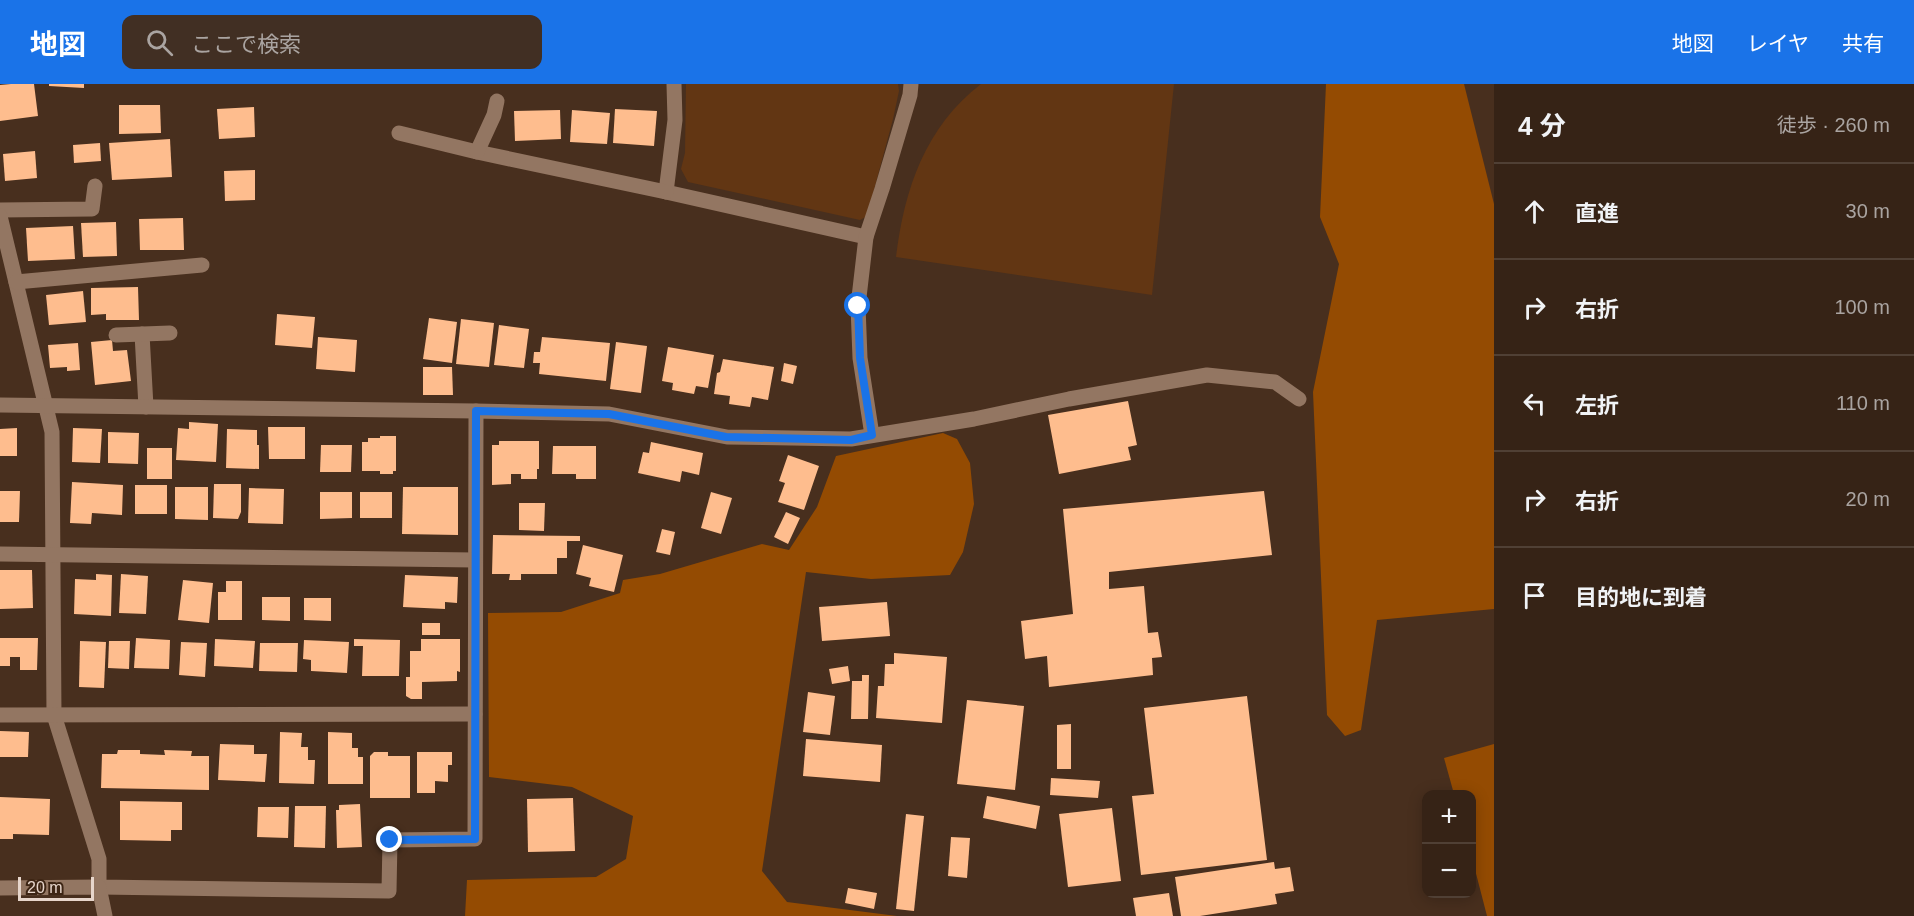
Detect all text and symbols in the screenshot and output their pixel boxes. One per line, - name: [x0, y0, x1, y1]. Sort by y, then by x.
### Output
- search box: [122, 15, 542, 69]
- icon: search: [143, 26, 176, 59]
- text: 地図: [30, 29, 86, 60]
- text: ここで検索: [191, 32, 301, 57]
- text: 地図: [1672, 32, 1714, 55]
- text: レイヤ: [1747, 32, 1809, 55]
- text: 共有: [1842, 32, 1884, 55]
- text: 4 分: [1518, 111, 1566, 141]
- text: 徒歩 · 260 m: [1777, 114, 1890, 136]
- icon: ahead: [1518, 195, 1551, 228]
- text: 30 m: [1846, 200, 1890, 222]
- text: 直進: [1575, 201, 1619, 226]
- icon: right: [1518, 291, 1551, 324]
- route start: [844, 292, 870, 318]
- text: 100 m: [1834, 296, 1890, 318]
- text: 右折: [1575, 297, 1619, 322]
- icon: left: [1518, 387, 1551, 420]
- text: 110 m: [1836, 392, 1890, 414]
- text: 左折: [1575, 393, 1619, 418]
- icon: right: [1518, 483, 1551, 516]
- text: 20 m: [1846, 488, 1890, 510]
- text: 右折: [1575, 489, 1619, 514]
- icon: arrive: [1518, 579, 1551, 612]
- text: 目的地に到着: [1575, 585, 1707, 610]
- map controls: [1422, 790, 1476, 898]
- button: +: [1422, 790, 1476, 844]
- route end: [376, 826, 402, 852]
- button: −: [1422, 844, 1476, 898]
- scale bar: [18, 874, 94, 902]
- text: 20 m: [27, 879, 63, 896]

